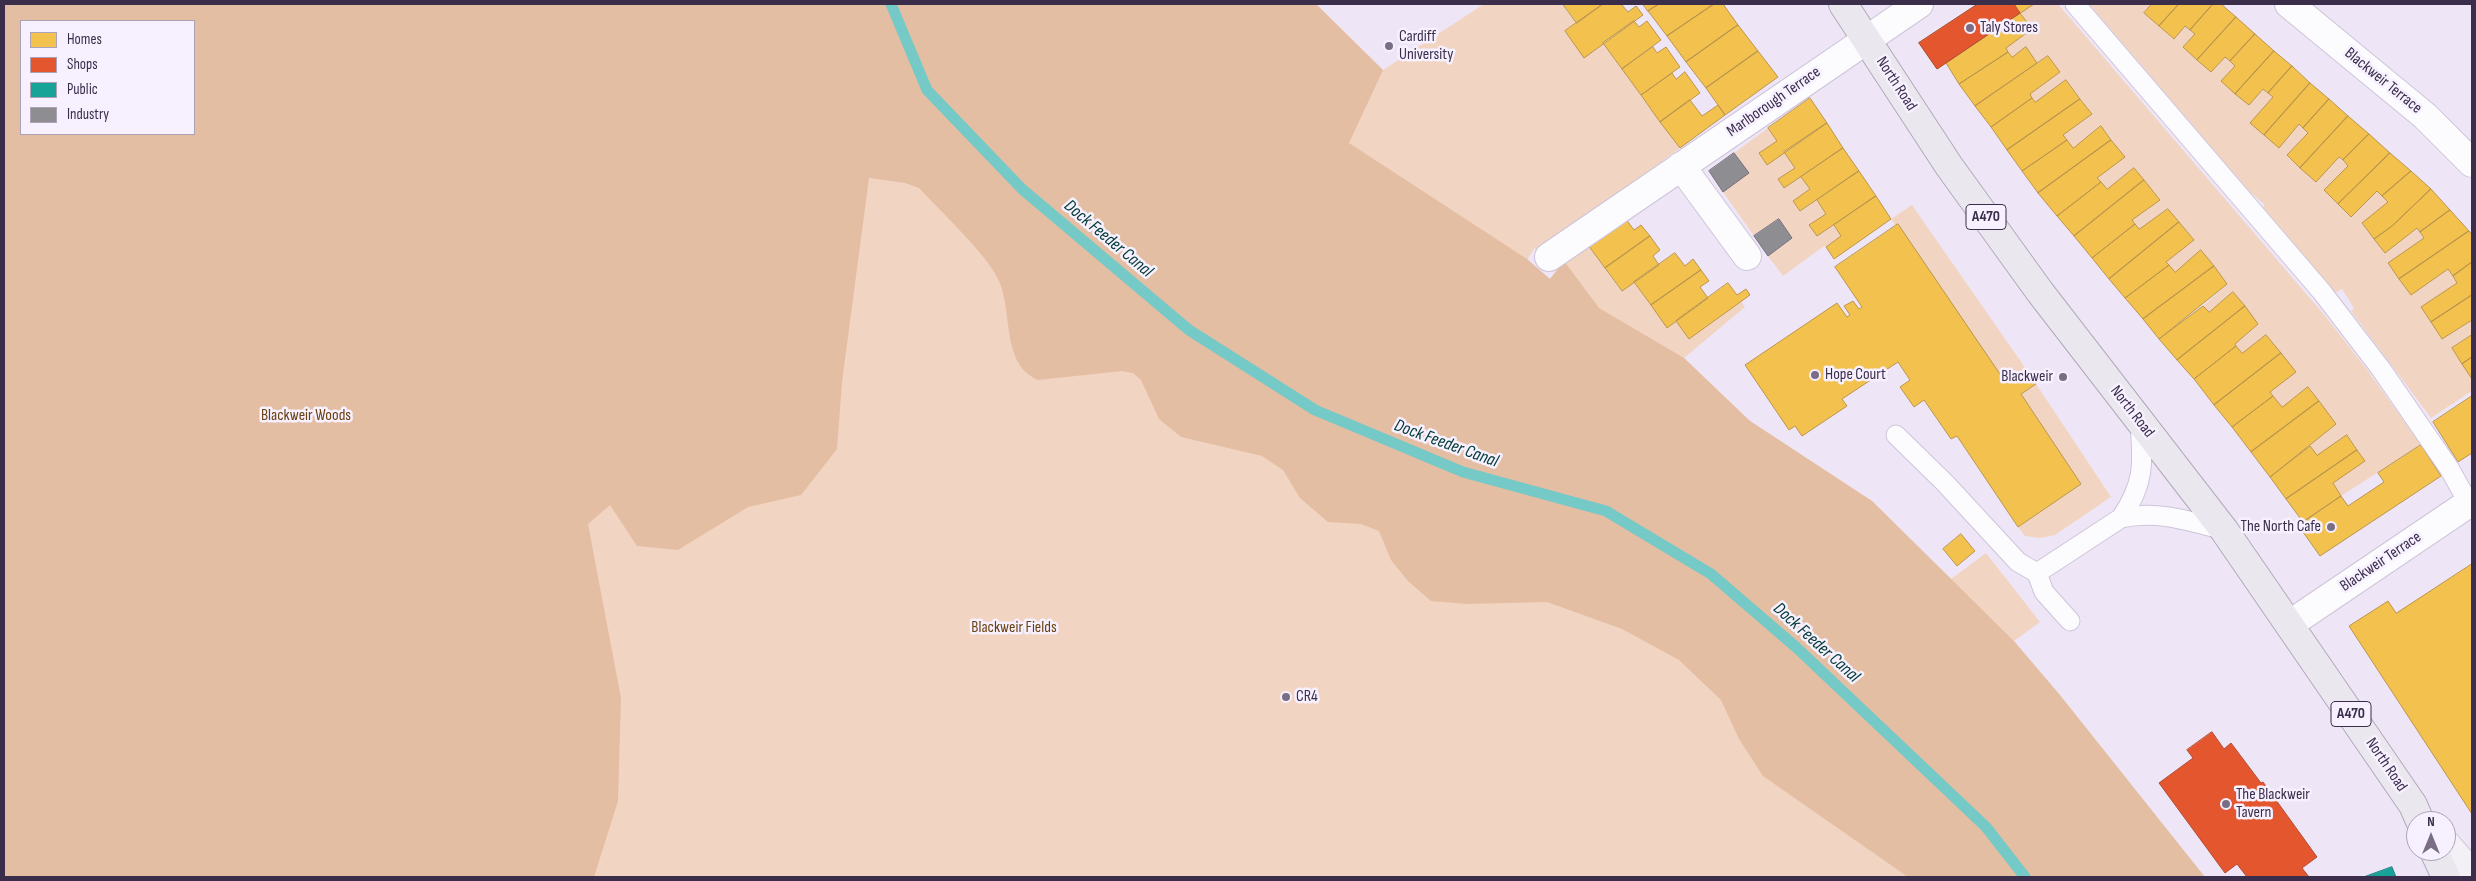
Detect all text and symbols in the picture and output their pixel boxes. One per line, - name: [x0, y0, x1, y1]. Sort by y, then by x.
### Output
- place label: Taly Stores: [1980, 18, 2038, 38]
- legend: [20, 20, 195, 135]
- marker: Taly Stores: [1964, 22, 1976, 34]
- place label: Cardiff University: [1399, 27, 1453, 65]
- text: Homes: [67, 30, 102, 49]
- marker: Cardiff University: [1383, 40, 1395, 52]
- street label: Blackweir Terrace: [2340, 44, 2426, 118]
- street label: North Road: [1871, 53, 1921, 115]
- text: Shops: [67, 55, 98, 74]
- street label: Marlborough Terrace: [1724, 63, 1824, 141]
- text: Public: [67, 80, 98, 99]
- text: Industry: [67, 105, 109, 124]
- water label: Dock Feeder Canal: [1059, 196, 1157, 282]
- road number: A470: [1966, 204, 2006, 230]
- place label: Hope Court: [1825, 365, 1886, 385]
- place label: Blackweir: [2001, 367, 2053, 387]
- marker: Hope Court: [1809, 369, 1821, 381]
- marker: Blackweir: [2057, 371, 2069, 383]
- street label: North Road: [2106, 382, 2158, 442]
- park label: Blackweir Woods: [261, 406, 351, 426]
- water label: Dock Feeder Canal: [1391, 415, 1501, 473]
- place label: The North Cafe: [2241, 517, 2321, 537]
- marker: The North Cafe: [2325, 521, 2337, 533]
- street label: Blackweir Terrace: [2337, 528, 2425, 596]
- water label: Dock Feeder Canal: [1768, 598, 1864, 688]
- park label: Blackweir Fields: [971, 618, 1057, 638]
- place label: CR4: [1296, 687, 1318, 707]
- marker: CR4: [1280, 691, 1292, 703]
- road number: A470: [2331, 702, 2371, 726]
- street label: North Road: [2361, 735, 2411, 795]
- place label: The Blackweir Tavern: [2236, 785, 2310, 823]
- marker: The Blackweir Tavern: [2220, 798, 2232, 810]
- north arrow: [2406, 811, 2456, 861]
- text: N: [2427, 813, 2435, 830]

